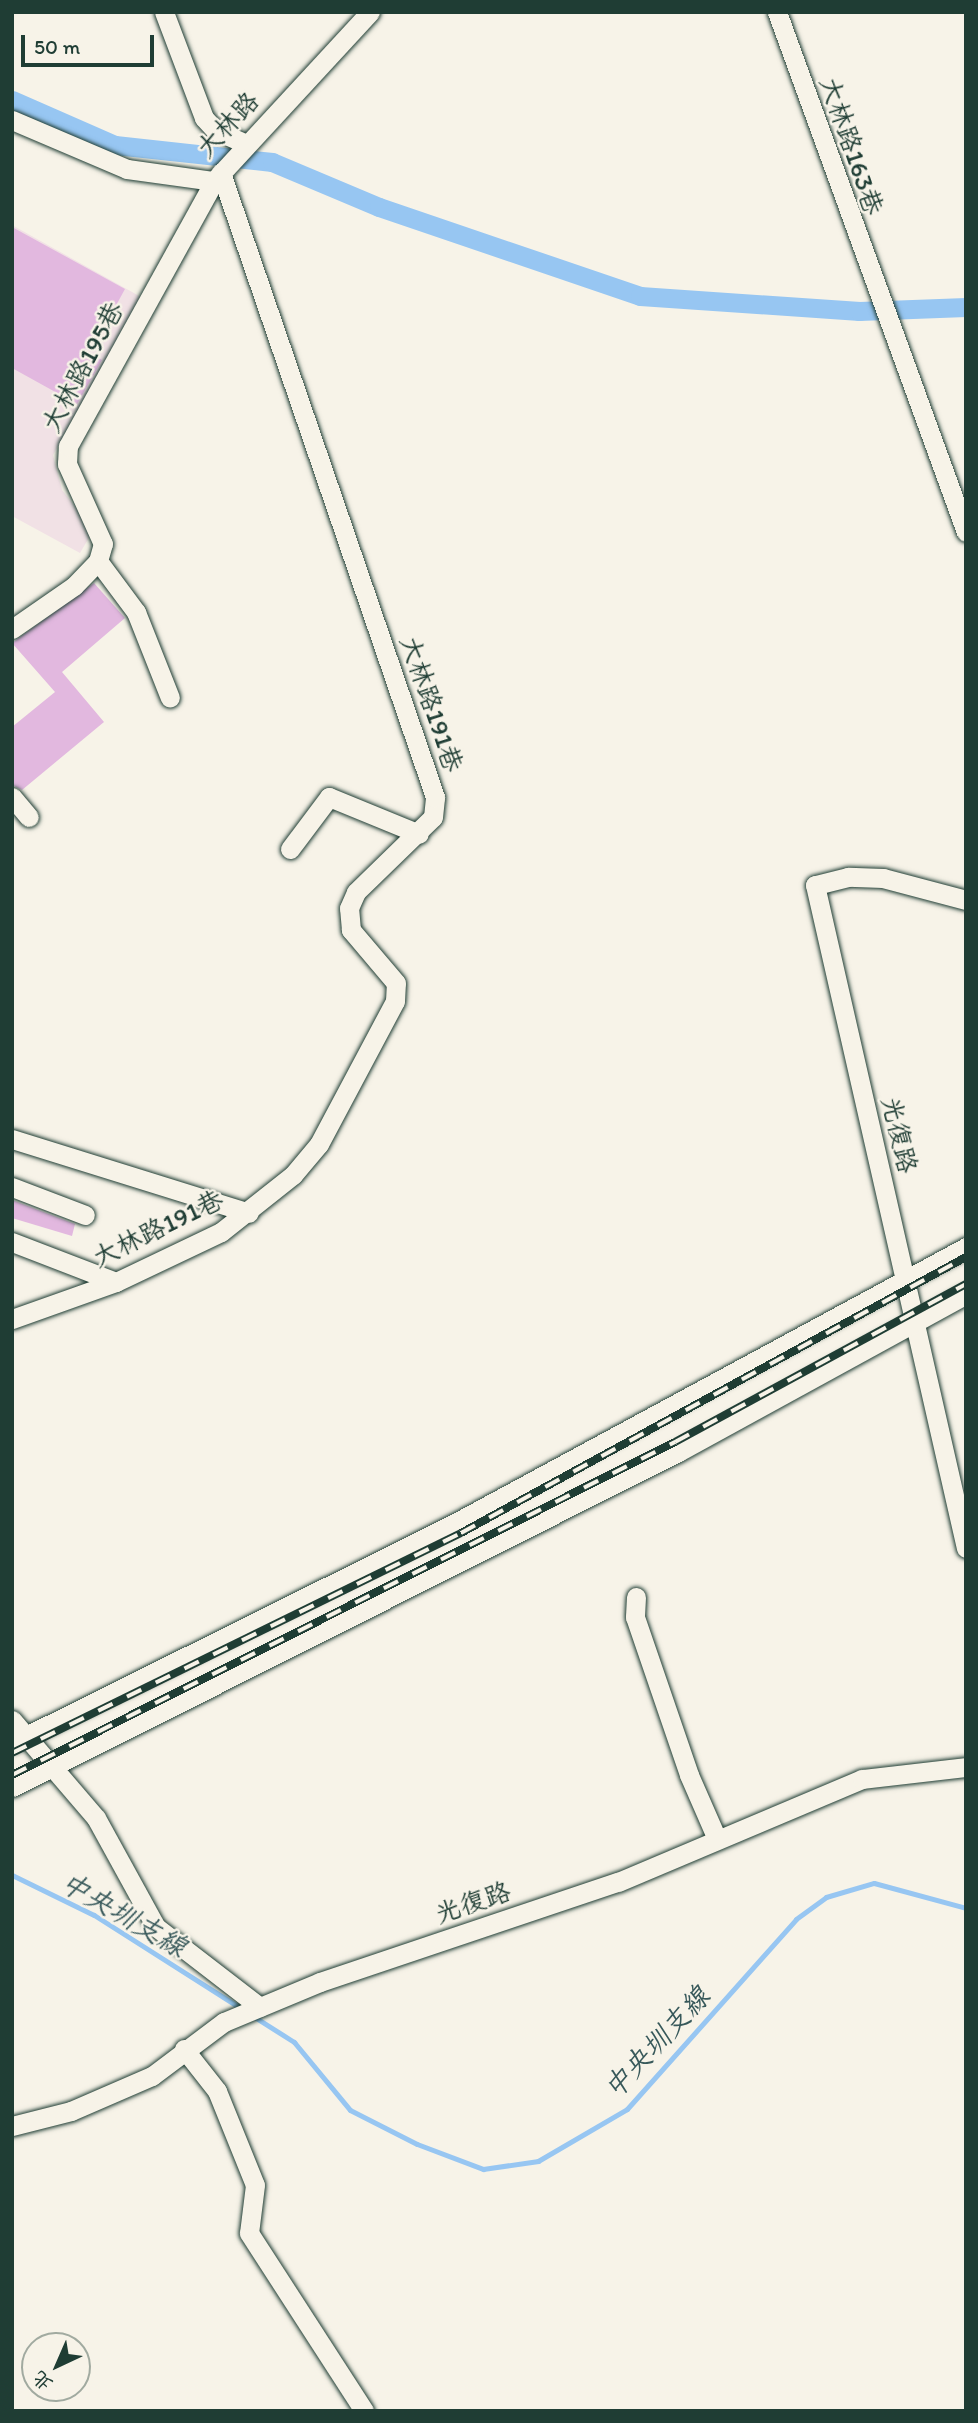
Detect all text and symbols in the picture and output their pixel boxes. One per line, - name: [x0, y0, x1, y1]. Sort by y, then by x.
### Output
- scale bar: [24, 21, 158, 65]
- text: 50 m: [34, 34, 80, 59]
- street label: 大林路163巷: [813, 73, 889, 219]
- street label: 大林路: [190, 86, 266, 164]
- street label: 大林路195巷: [36, 296, 130, 438]
- street label: 大林路191巷: [393, 632, 469, 776]
- street label: 光復路: [875, 1093, 923, 1177]
- street label: 大林路191巷: [87, 1184, 229, 1274]
- water label: 中央圳支線: [55, 1864, 193, 1964]
- street label: 光復路: [431, 1876, 515, 1930]
- water label: 中央圳支線: [596, 1979, 716, 2105]
- north arrow: [21, 2332, 91, 2402]
- text: 北: [28, 2366, 57, 2396]

